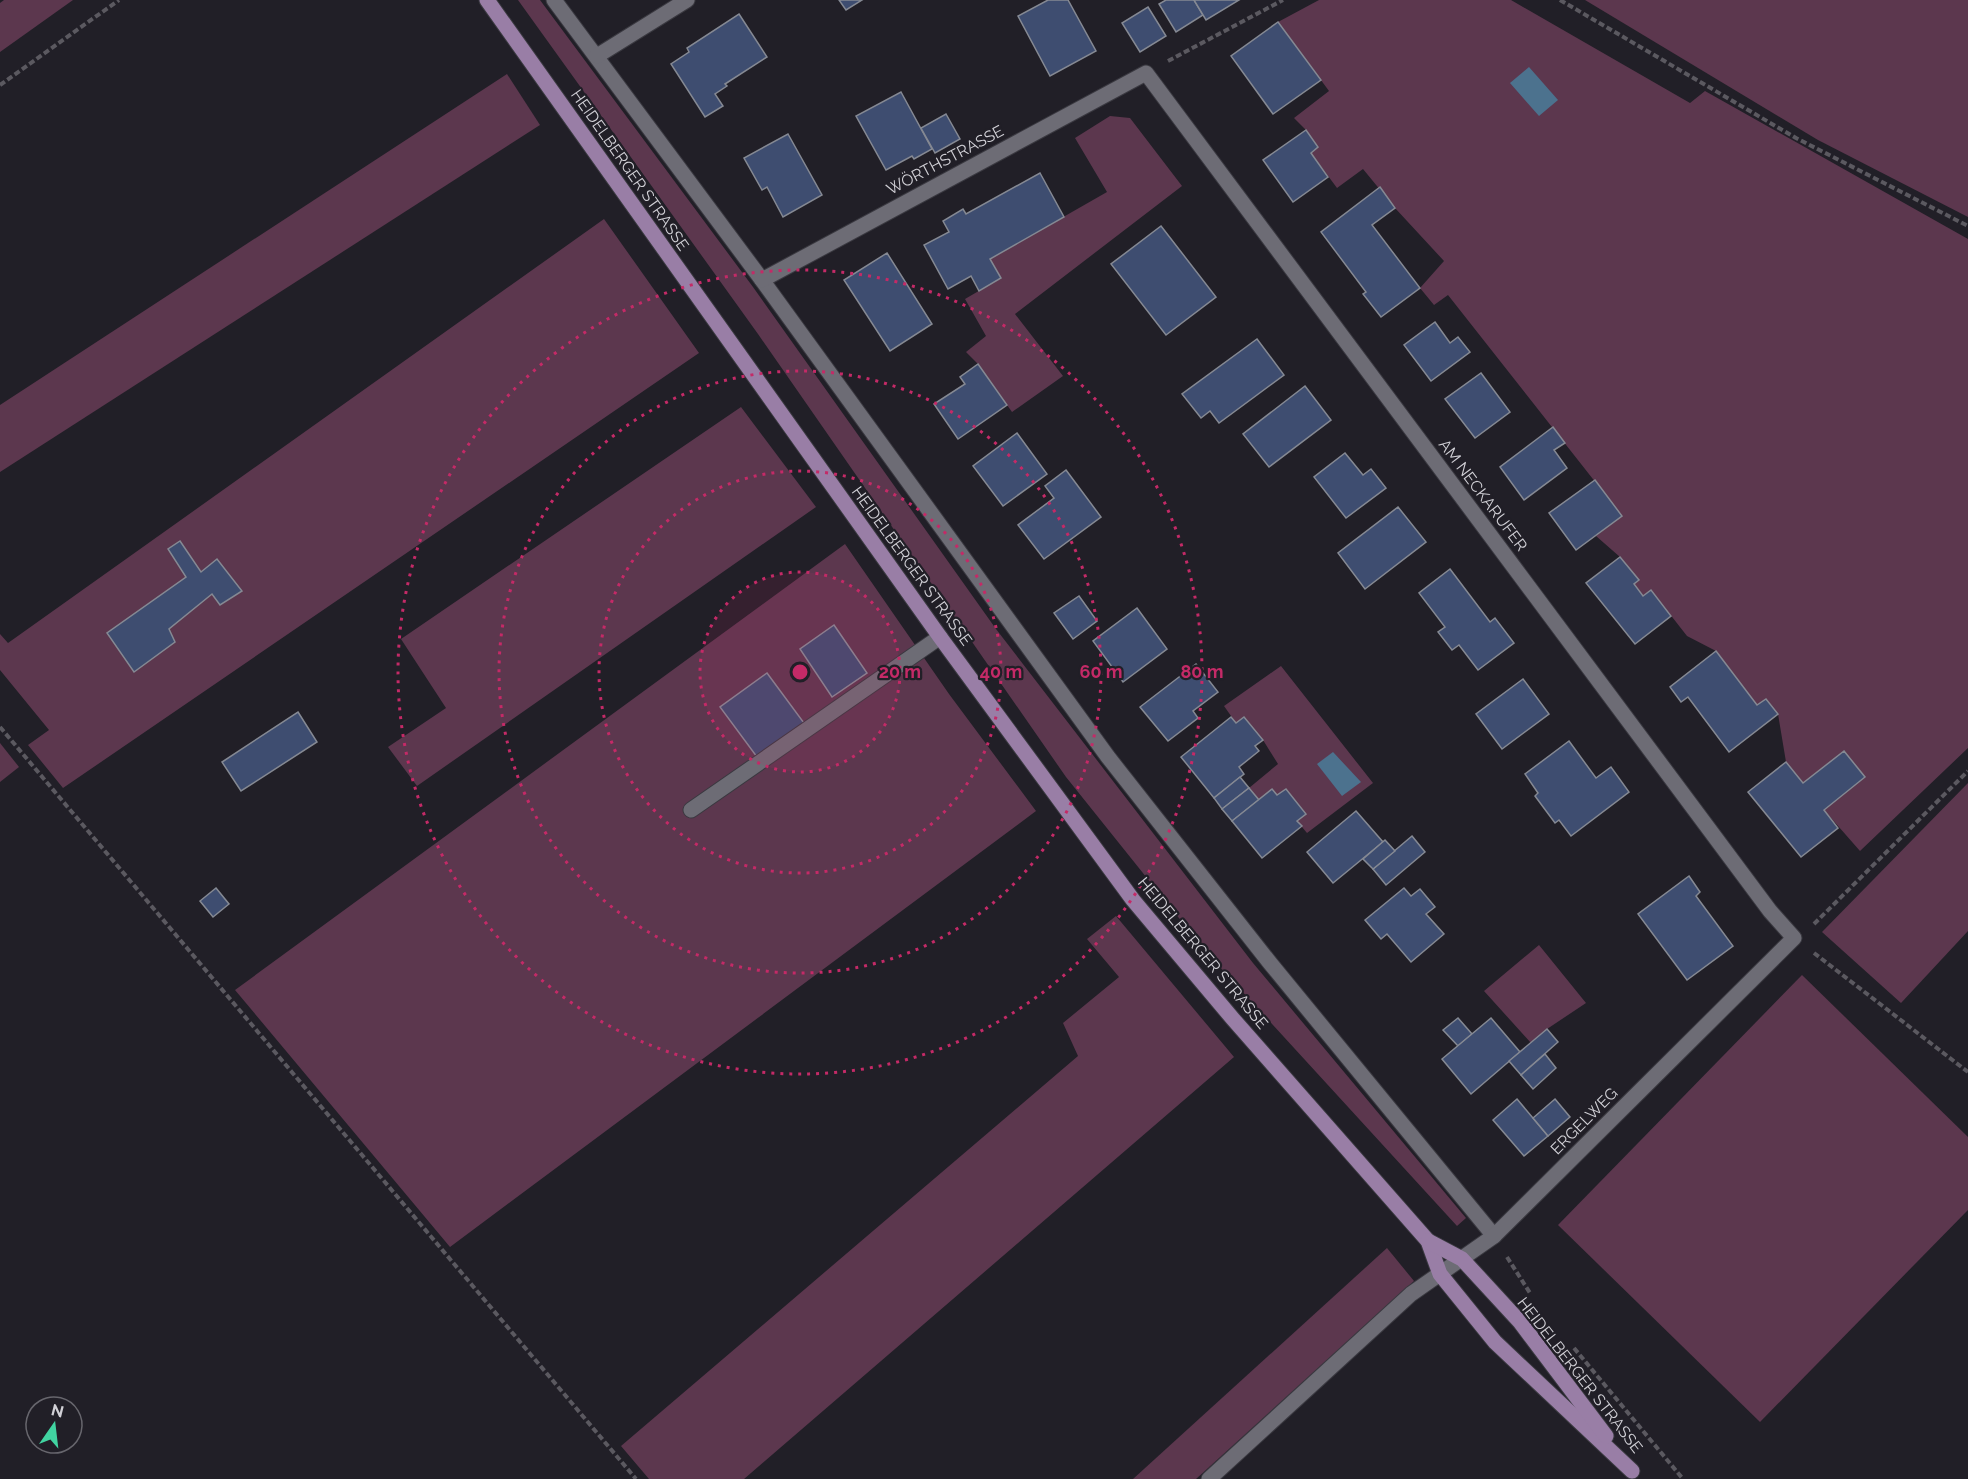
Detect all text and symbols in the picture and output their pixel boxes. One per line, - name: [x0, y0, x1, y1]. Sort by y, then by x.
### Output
- street label: HEIDELBERGER STRASSE: [567, 86, 693, 254]
- street label: WÖRTHSTRASSE: [883, 120, 1007, 199]
- street label: AM NECKARUFER: [1435, 435, 1531, 555]
- street label: HEIDELBERGER STRASSE: [848, 483, 976, 650]
- text: 20 m: [879, 661, 921, 682]
- text: 40 m: [980, 661, 1022, 682]
- text: 60 m: [1079, 661, 1123, 682]
- text: 80 m: [1180, 661, 1224, 682]
- centre of rings: [790, 662, 810, 682]
- street label: HEIDELBERGER STRASSE: [1134, 873, 1272, 1033]
- street label: ERGELWEG: [1547, 1084, 1621, 1158]
- street label: HEIDELBERGER STRASSE: [1513, 1293, 1647, 1457]
- north arrow: [24, 1395, 84, 1455]
- text: N: [49, 1400, 66, 1422]

